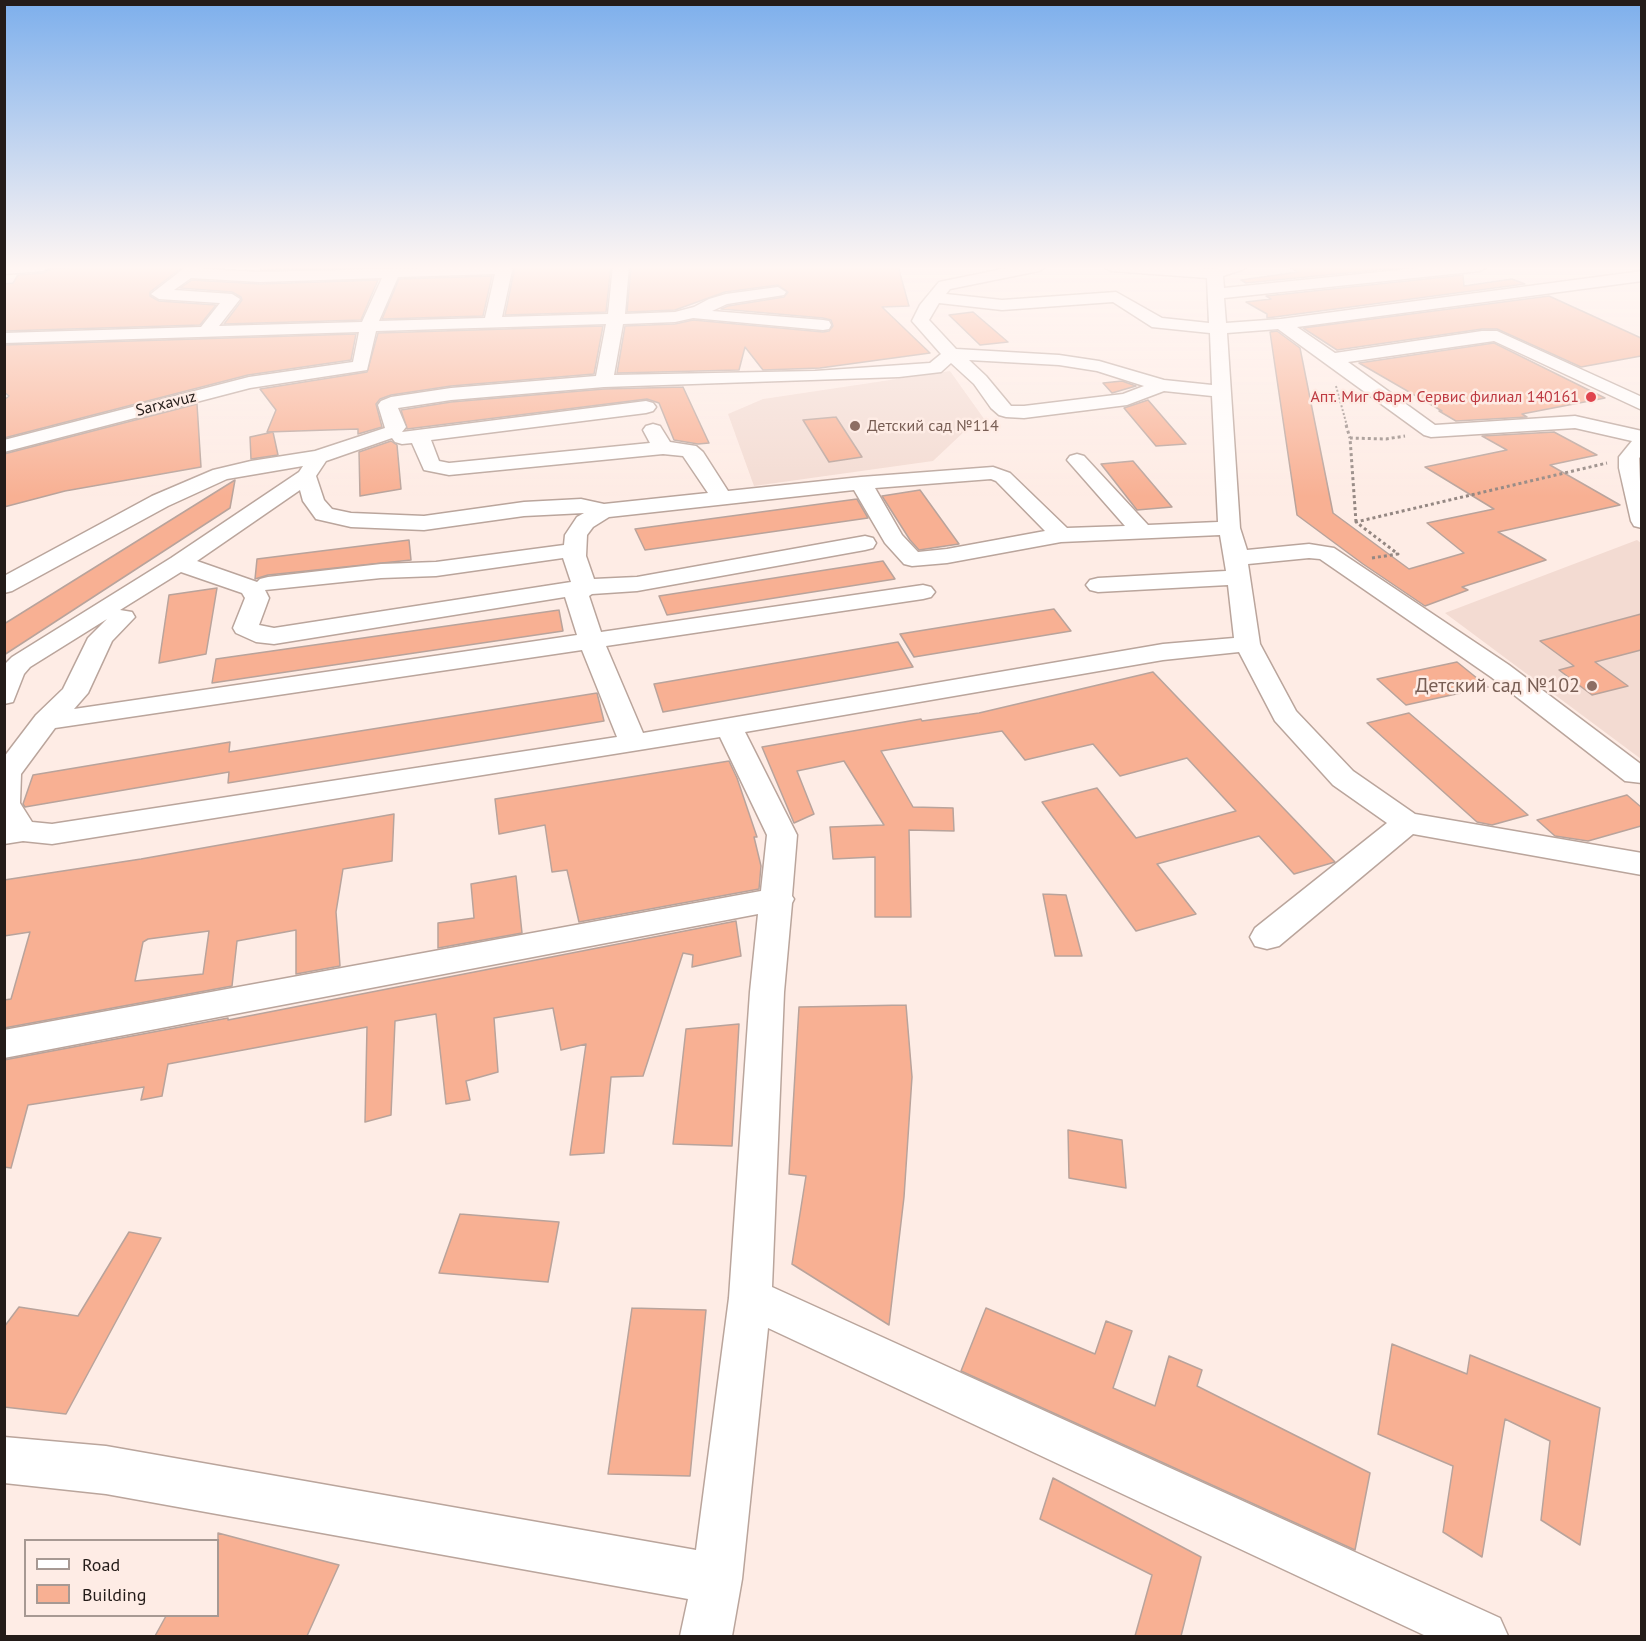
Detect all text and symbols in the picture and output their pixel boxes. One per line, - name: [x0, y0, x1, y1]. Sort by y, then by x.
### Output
- street label: Sarxavuz: [134, 387, 198, 421]
- place label: Апт. Миг Фарм Сервис филиал 140161: [1310, 387, 1579, 407]
- marker: Апт. Миг Фарм Сервис филиал 140161: [1584, 390, 1598, 404]
- place label: Детский сад №114: [867, 416, 999, 436]
- marker: Детский сад №114: [848, 419, 862, 433]
- place label: Детский сад №102: [1415, 674, 1580, 698]
- marker: Детский сад №102: [1585, 679, 1599, 693]
- legend: [24, 1539, 219, 1617]
- text: Road: [82, 1553, 120, 1576]
- text: Building: [82, 1583, 146, 1606]

